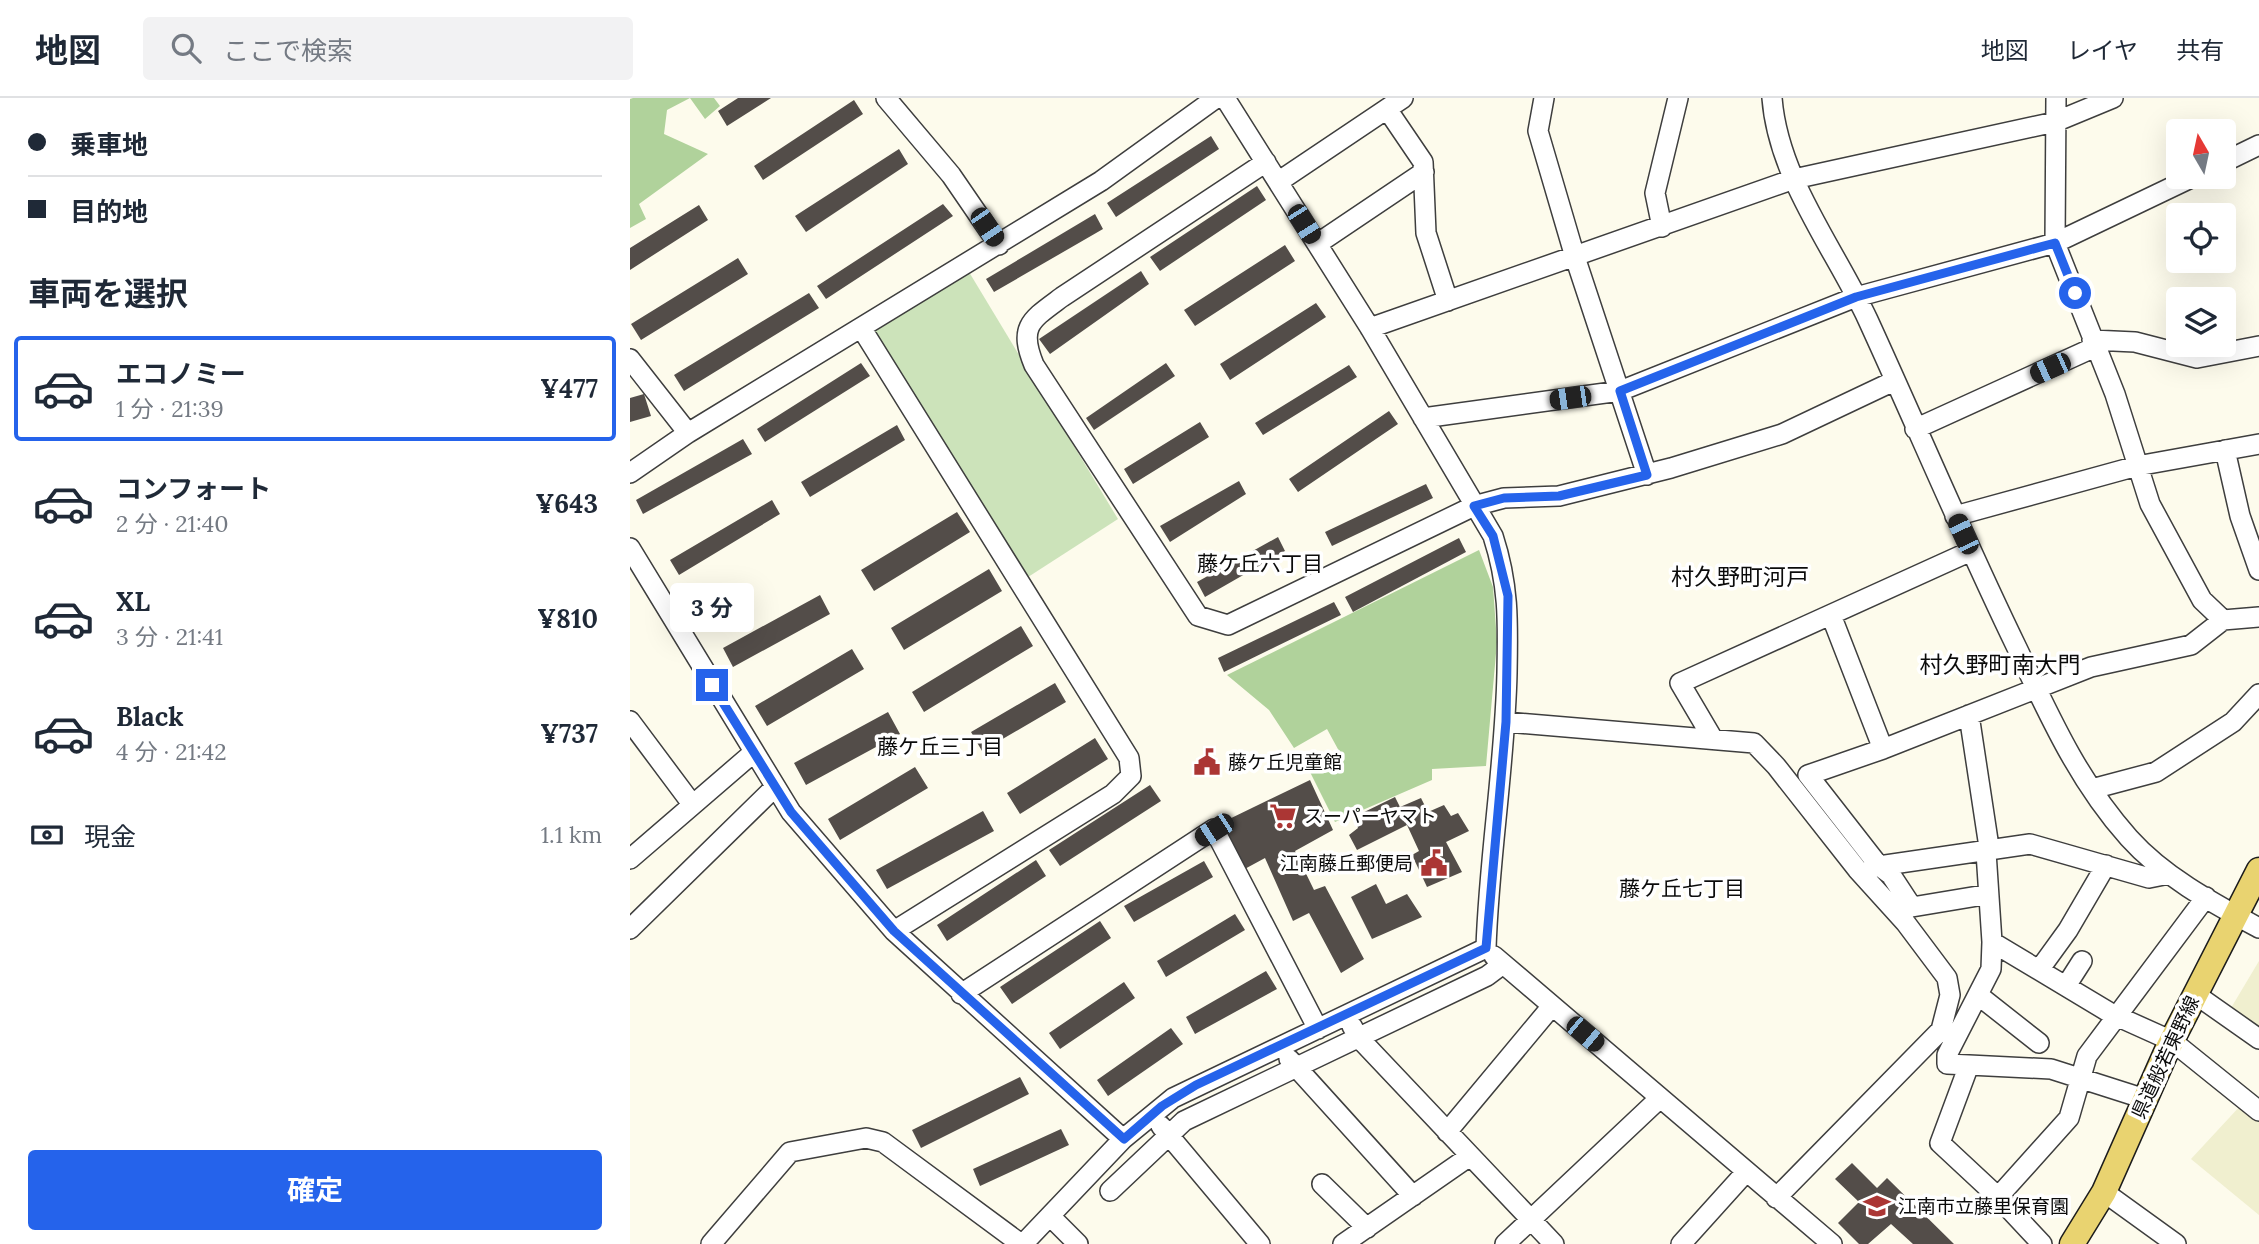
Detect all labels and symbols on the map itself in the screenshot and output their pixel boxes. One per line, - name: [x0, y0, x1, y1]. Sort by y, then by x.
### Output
- north arrow: [2166, 119, 2236, 189]
- car: [1284, 201, 1325, 247]
- car: [967, 204, 1008, 250]
- route start: [2059, 277, 2091, 309]
- car: [2027, 350, 2074, 386]
- car: [1548, 385, 1593, 411]
- car: [1945, 511, 1982, 557]
- district label: 藤ケ丘六丁目: [1197, 550, 1323, 577]
- district label: 村久野町河戸: [1671, 562, 1809, 591]
- callout: 3 分: [670, 584, 754, 632]
- district label: 村久野町南大門: [1920, 650, 2081, 679]
- route end: [696, 669, 728, 701]
- district label: 藤ケ丘三丁目: [877, 733, 1003, 760]
- public building icon: 藤ケ丘児童館: [1192, 747, 1222, 777]
- place label: 藤ケ丘児童館: [1228, 750, 1342, 774]
- supermarket icon: スーパーヤマト: [1268, 801, 1298, 831]
- place label: スーパーヤマト: [1304, 804, 1437, 828]
- car: [1191, 810, 1238, 850]
- public building icon: 江南藤丘郵便局: [1419, 848, 1449, 878]
- place label: 江南藤丘郵便局: [1280, 851, 1413, 875]
- district label: 藤ケ丘七丁目: [1619, 875, 1745, 902]
- street label: 県道般若東野線: [2126, 992, 2204, 1122]
- car: [1563, 1012, 1608, 1056]
- school or university icon: 江南市立藤里保育園: [1862, 1191, 1892, 1221]
- place label: 江南市立藤里保育園: [1898, 1194, 2069, 1218]

